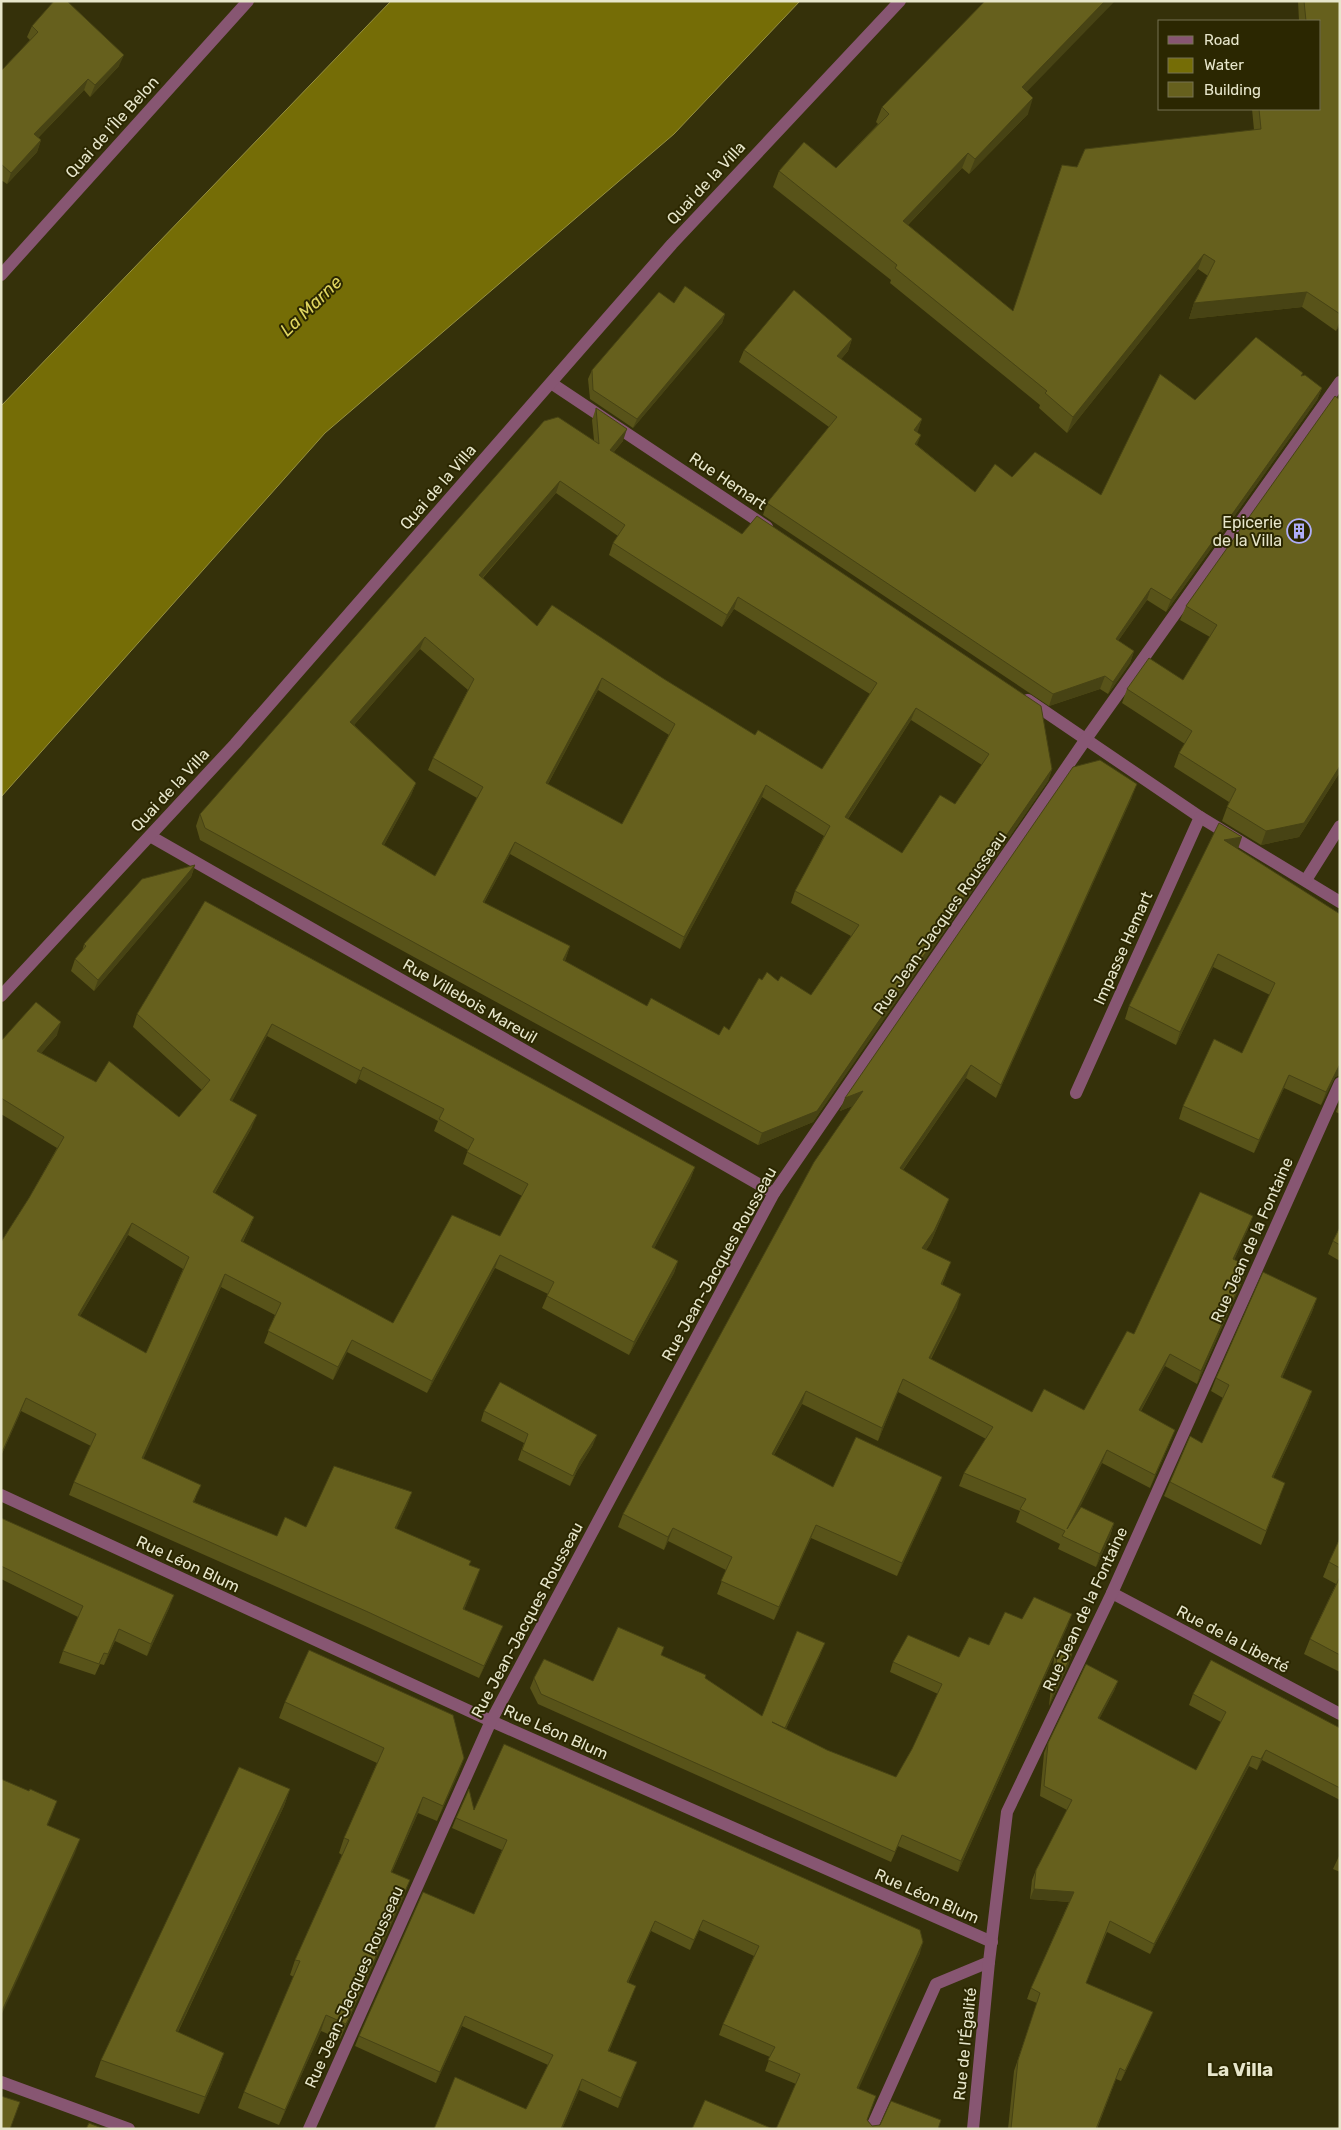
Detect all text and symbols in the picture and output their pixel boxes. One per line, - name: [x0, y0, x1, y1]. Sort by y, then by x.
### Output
- legend: [1158, 20, 1321, 110]
- text: Road: [1204, 31, 1240, 49]
- text: Water: [1204, 56, 1244, 74]
- street label: Quai de l'Île Belon: [61, 72, 163, 182]
- text: Building: [1204, 81, 1261, 99]
- street label: Quai de la Villa: [663, 138, 749, 228]
- water label: La Marne: [275, 271, 347, 341]
- street label: Quai de la Villa: [396, 441, 480, 533]
- street label: Rue Hemart: [686, 448, 770, 514]
- place label: Epicerie de la Villa: [1212, 513, 1282, 550]
- building icon: Epicerie de la Villa: [1286, 518, 1312, 544]
- street label: Quai de la Villa: [127, 745, 213, 835]
- street label: Rue Jean-Jacques Rousseau: [869, 828, 1011, 1018]
- street label: Impasse Hemart: [1090, 888, 1156, 1008]
- street label: Rue Villebois Mareuil: [399, 955, 541, 1047]
- street label: Rue Jean de la Fontaine: [1207, 1154, 1297, 1326]
- street label: Rue Jean-Jacques Rousseau: [658, 1164, 780, 1364]
- street label: Rue Jean-Jacques Rousseau: [467, 1519, 587, 1721]
- street label: Rue Jean de la Fontaine: [1039, 1524, 1131, 1694]
- street label: Rue Léon Blum: [133, 1532, 243, 1596]
- street label: Rue de la Liberté: [1173, 1601, 1293, 1677]
- street label: Rue Léon Blum: [501, 1701, 611, 1763]
- street label: Rue Léon Blum: [872, 1865, 982, 1927]
- street label: Rue Jean-Jacques Rousseau: [301, 1883, 407, 2091]
- street label: Rue de l'Égalité: [950, 1986, 980, 2102]
- district label: La Villa: [1207, 2058, 1273, 2081]

